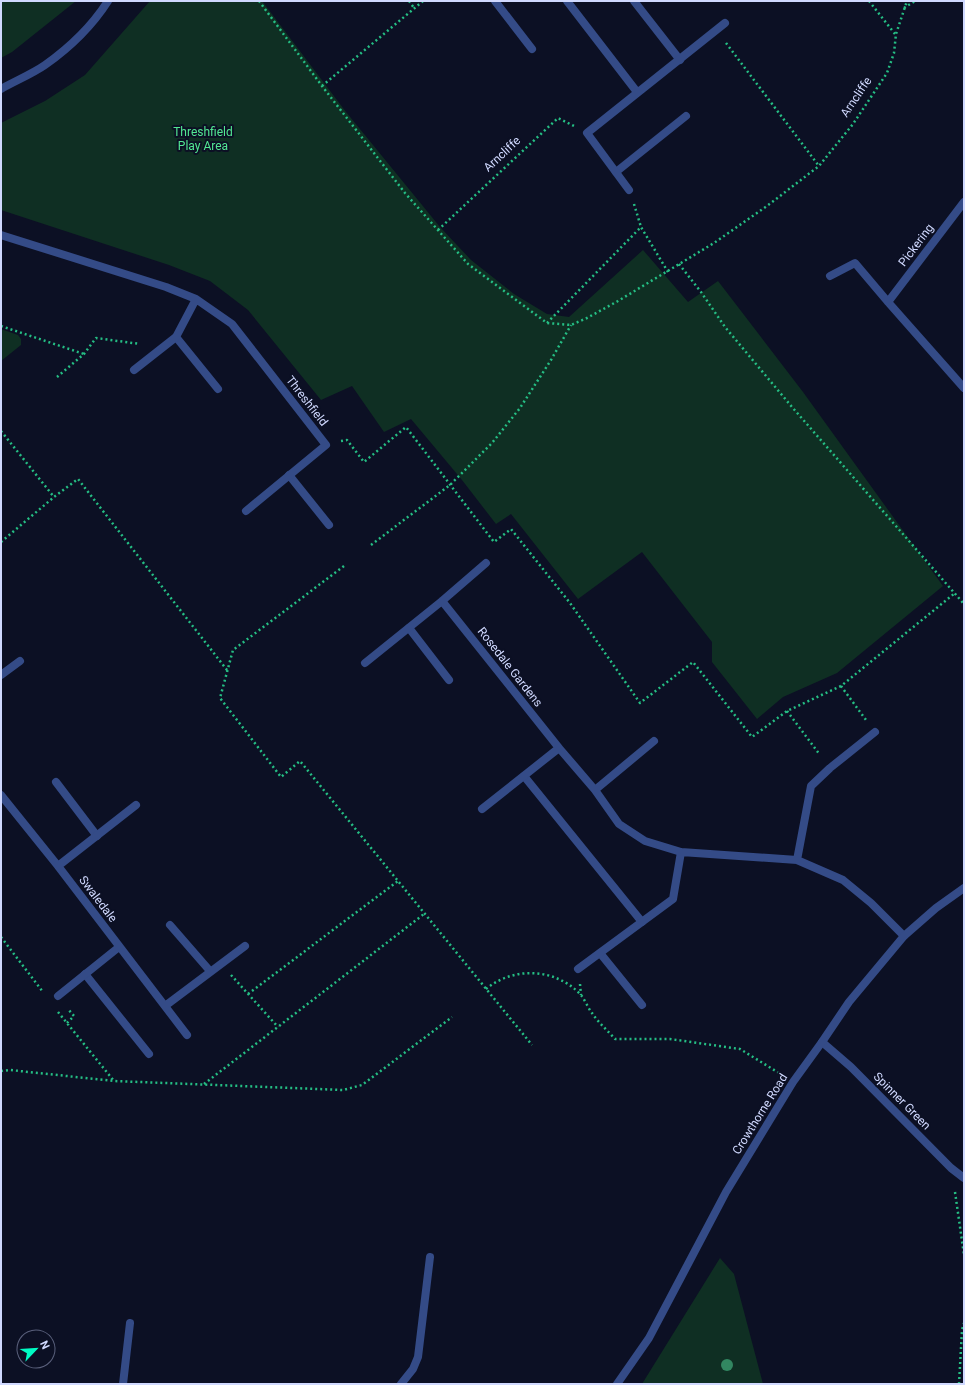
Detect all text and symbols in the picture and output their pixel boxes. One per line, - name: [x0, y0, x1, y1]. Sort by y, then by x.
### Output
- street label: Arncliffe: [838, 74, 874, 120]
- park label: Threshfield Play Area: [173, 125, 233, 153]
- street label: Arncliffe: [481, 133, 523, 175]
- street label: Pickering: [896, 221, 936, 269]
- street label: Threshfield: [283, 373, 331, 429]
- street label: Rosedale Gardens: [475, 624, 545, 710]
- street label: Swaledale: [76, 873, 120, 925]
- street label: Spinner Green: [871, 1070, 933, 1132]
- street label: Crowthorne Road: [730, 1071, 790, 1157]
- north arrow: [16, 1329, 56, 1369]
- text: N: [37, 1339, 52, 1351]

